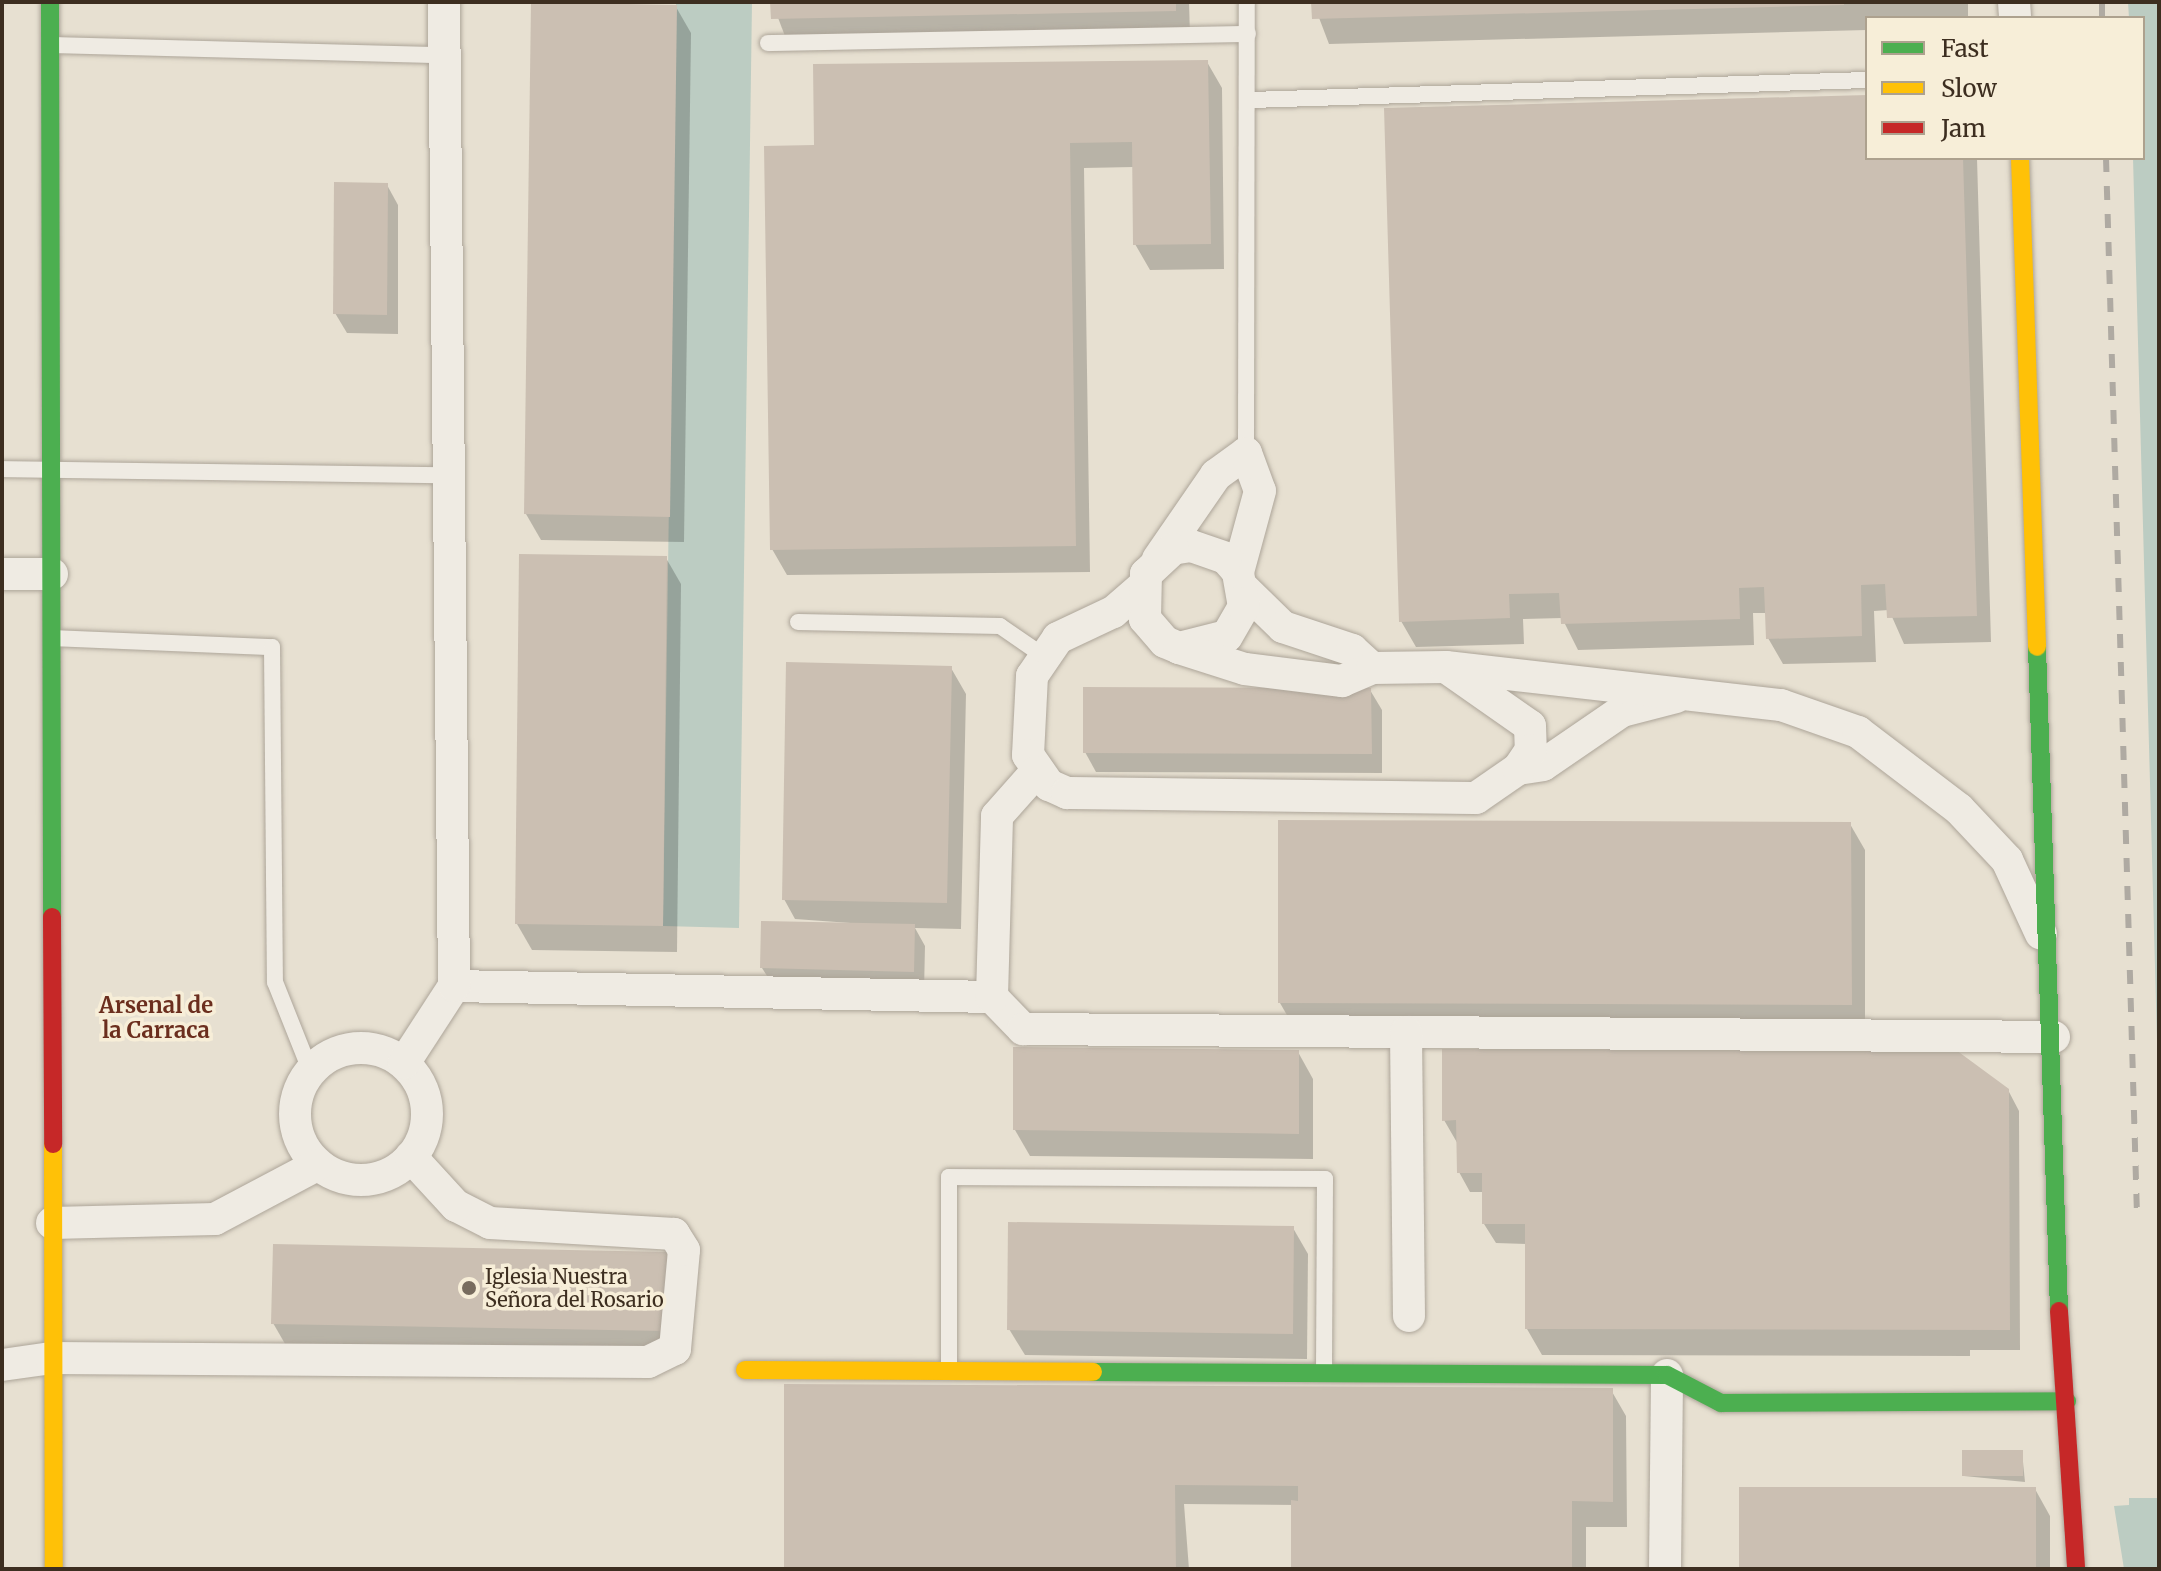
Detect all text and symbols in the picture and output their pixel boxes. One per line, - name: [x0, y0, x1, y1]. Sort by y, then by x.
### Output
- legend: [1865, 16, 2145, 160]
- text: Fast: [1941, 33, 1989, 64]
- text: Slow: [1941, 73, 1997, 104]
- text: Jam: [1941, 113, 1986, 144]
- district label: Arsenal de la Carraca: [99, 992, 213, 1044]
- place label: Iglesia Nuestra Señora del Rosario: [485, 1264, 664, 1311]
- marker: Iglesia Nuestra Señora del Rosario: [460, 1279, 478, 1297]

